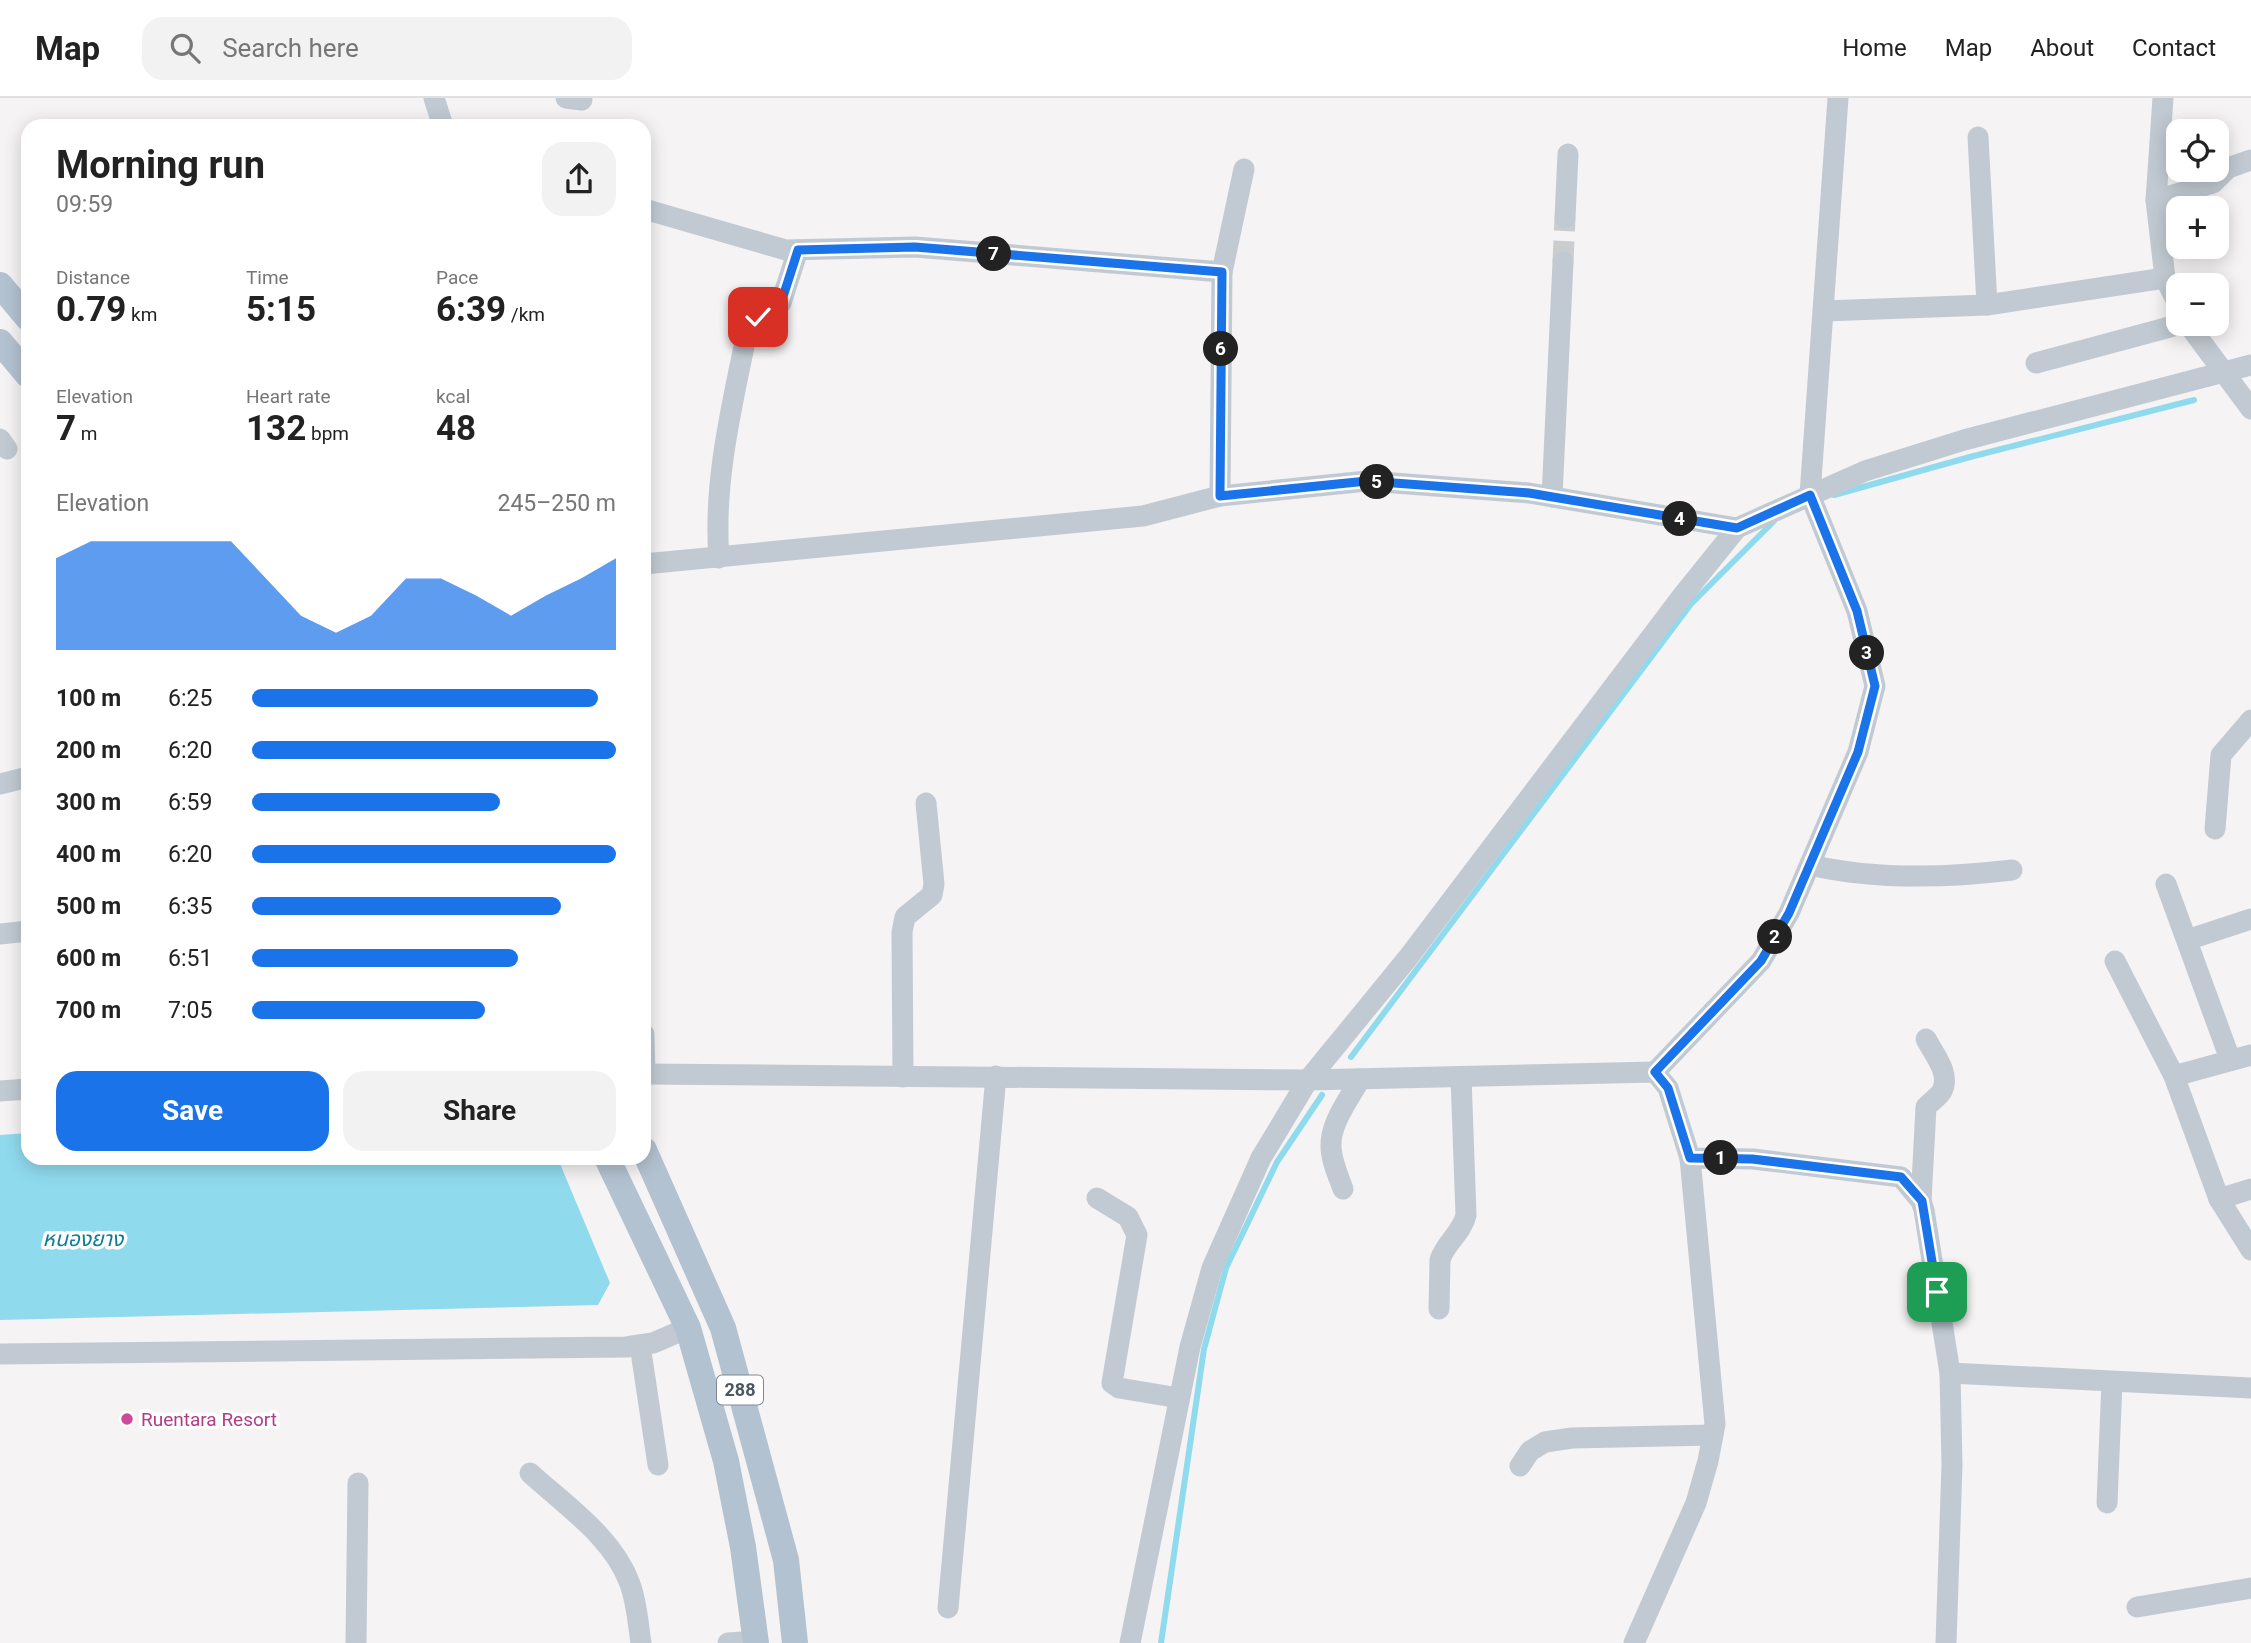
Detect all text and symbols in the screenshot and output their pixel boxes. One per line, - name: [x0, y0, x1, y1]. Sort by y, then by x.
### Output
- search box: [142, 17, 632, 80]
- text: Map: [35, 29, 100, 68]
- icon: search: [166, 29, 204, 67]
- text: Search here: [222, 33, 359, 63]
- text: Home: [1842, 34, 1907, 62]
- text: Map: [1945, 34, 1992, 62]
- text: About: [2030, 34, 2094, 62]
- text: Contact: [2132, 34, 2216, 62]
- map controls: [2166, 119, 2229, 336]
- button: locate: [2166, 119, 2229, 182]
- button: share: [542, 142, 616, 216]
- text: Morning run: [56, 143, 265, 187]
- text: 09:59: [56, 191, 113, 218]
- button: +: [2166, 196, 2229, 259]
- pin: 7: [976, 236, 1012, 272]
- text: 7: [988, 242, 999, 265]
- text: Distance: [56, 266, 130, 289]
- text: Time: [246, 266, 289, 289]
- text: Pace: [436, 266, 478, 289]
- button: −: [2166, 273, 2229, 336]
- pin: [728, 287, 788, 347]
- text: 0.79: [56, 289, 126, 330]
- text: 5:15: [246, 289, 316, 330]
- text: 6:39: [436, 289, 506, 330]
- icon: check: [739, 298, 777, 336]
- text: km: [126, 303, 157, 326]
- text: /km: [506, 303, 545, 326]
- pin: 6: [1204, 331, 1238, 366]
- text: 6: [1215, 337, 1226, 360]
- text: Elevation: [56, 385, 133, 408]
- text: Heart rate: [246, 385, 331, 408]
- text: kcal: [436, 385, 470, 408]
- text: 7: [56, 408, 76, 449]
- text: 132: [246, 408, 306, 449]
- text: 48: [436, 408, 476, 449]
- text: m: [76, 422, 97, 445]
- text: bpm: [306, 422, 349, 445]
- pin: 5: [1360, 464, 1394, 500]
- text: 5: [1371, 470, 1382, 493]
- text: Elevation: [56, 490, 149, 517]
- text: 245–250 m: [497, 490, 616, 517]
- pin: 4: [1662, 502, 1698, 536]
- text: 4: [1674, 507, 1685, 530]
- pin: 3: [1850, 636, 1884, 670]
- text: 3: [1861, 641, 1872, 664]
- text: 100 m: [56, 685, 121, 712]
- text: 6:25: [168, 685, 212, 712]
- text: 200 m: [56, 737, 121, 764]
- text: 6:20: [168, 737, 212, 764]
- text: 300 m: [56, 789, 121, 816]
- text: 6:59: [168, 789, 212, 816]
- text: 400 m: [56, 841, 121, 868]
- text: 6:20: [168, 841, 212, 868]
- text: 500 m: [56, 893, 121, 920]
- text: 6:35: [168, 893, 212, 920]
- pin: 2: [1758, 920, 1792, 954]
- text: 2: [1769, 925, 1780, 948]
- text: 600 m: [56, 945, 121, 972]
- text: 6:51: [168, 945, 212, 972]
- text: 700 m: [56, 997, 121, 1024]
- text: 7:05: [168, 997, 212, 1024]
- button: Save: [56, 1071, 329, 1151]
- button: Share: [343, 1071, 616, 1151]
- pin: 1: [1704, 1140, 1738, 1176]
- text: 1: [1715, 1146, 1726, 1169]
- water label: หนองยาง: [43, 1227, 125, 1251]
- pin: [1907, 1262, 1967, 1322]
- icon: arrive: [1918, 1273, 1956, 1311]
- road number: 288: [717, 1376, 763, 1405]
- place label: Ruentara Resort: [141, 1408, 277, 1431]
- marker: Ruentara Resort: [119, 1411, 135, 1427]

